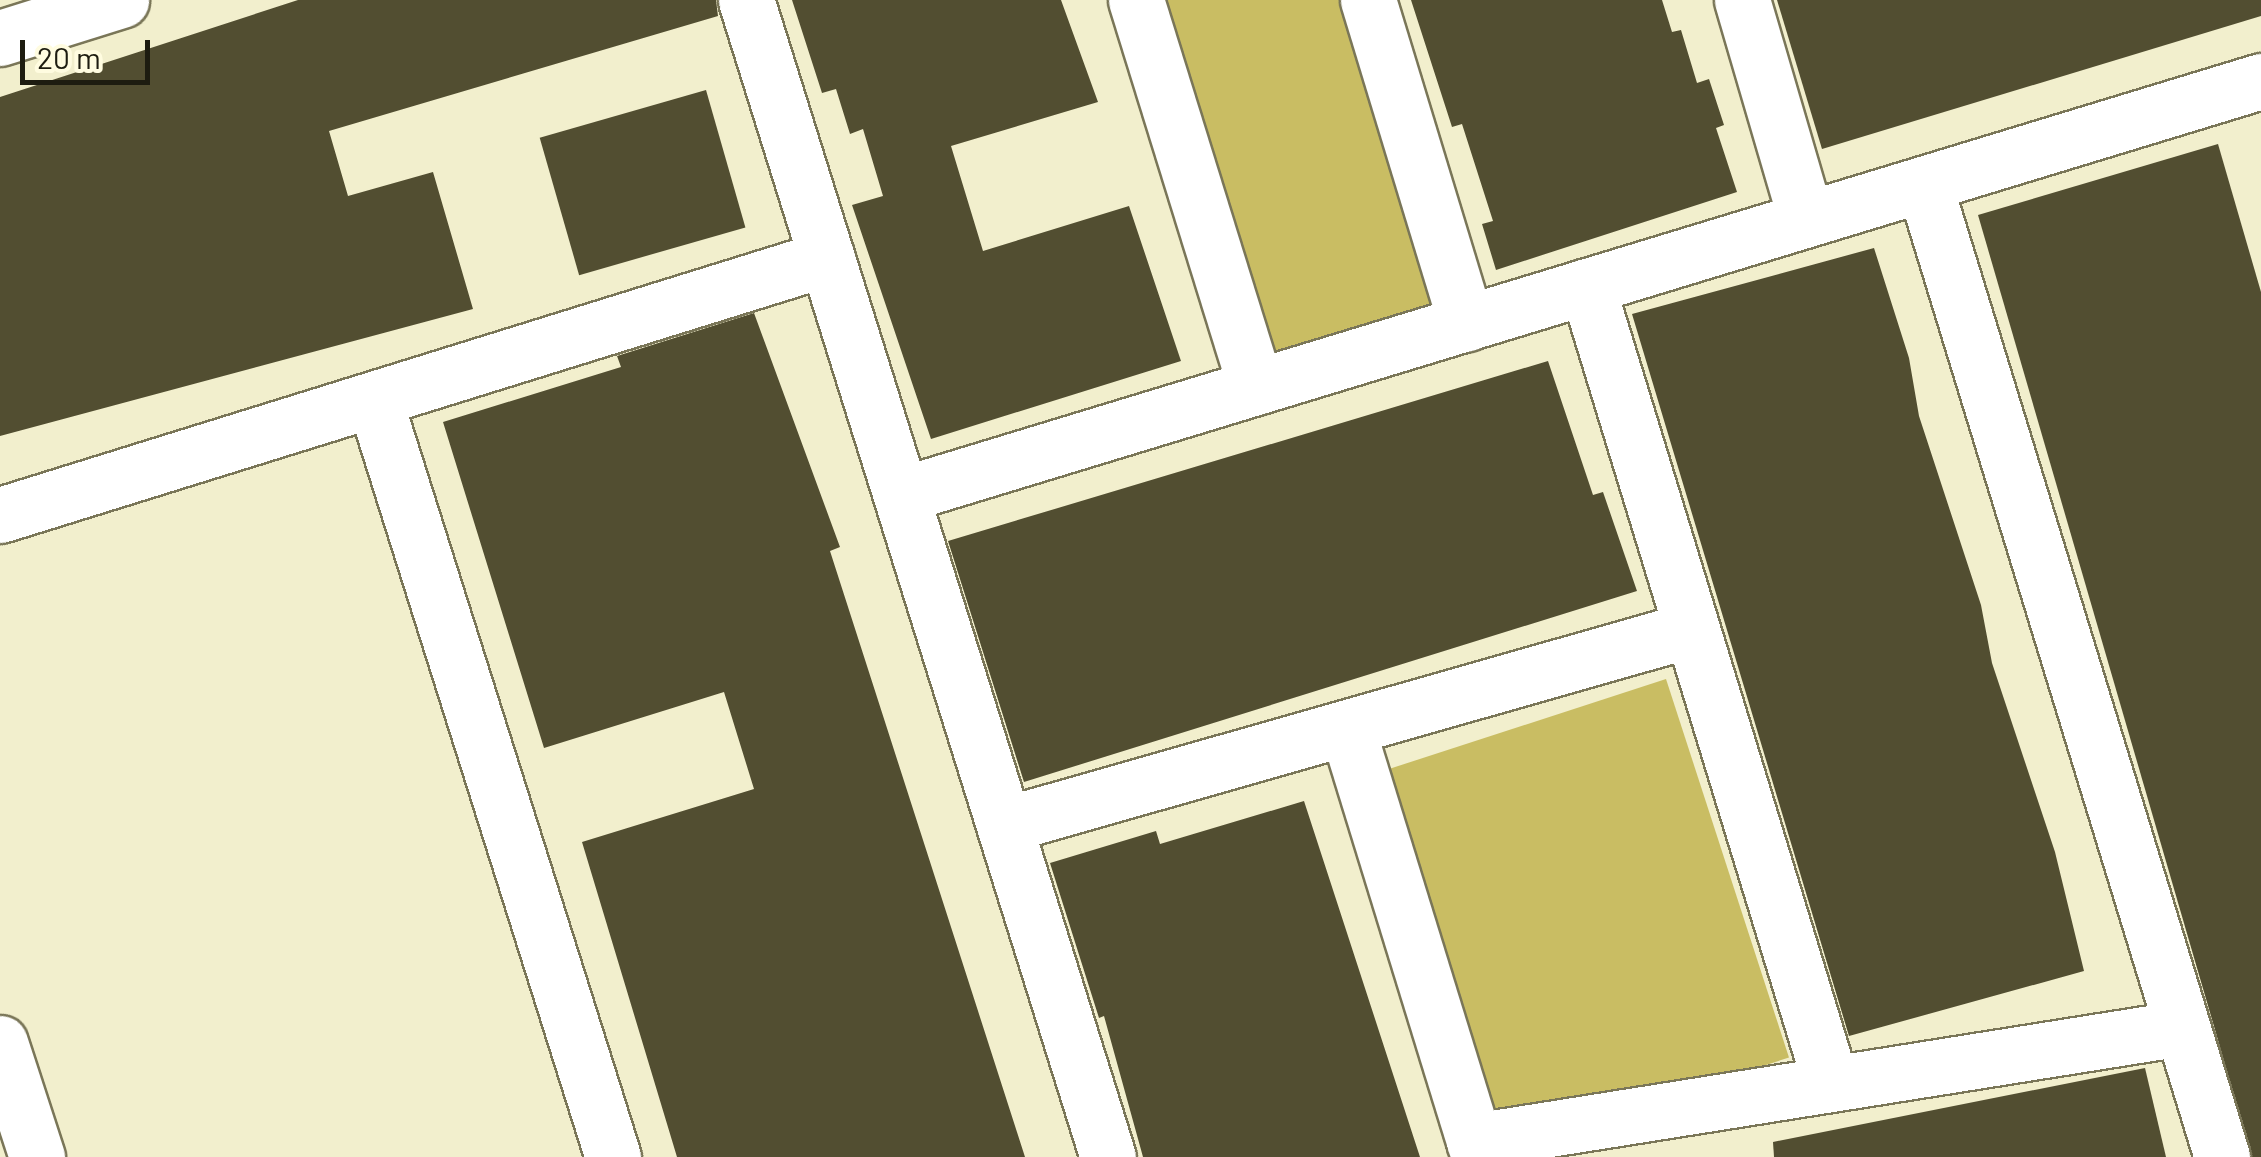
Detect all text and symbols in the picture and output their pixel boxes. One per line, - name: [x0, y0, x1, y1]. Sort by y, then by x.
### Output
- scale bar: [25, 20, 155, 82]
- text: 20 m: [37, 39, 101, 75]

